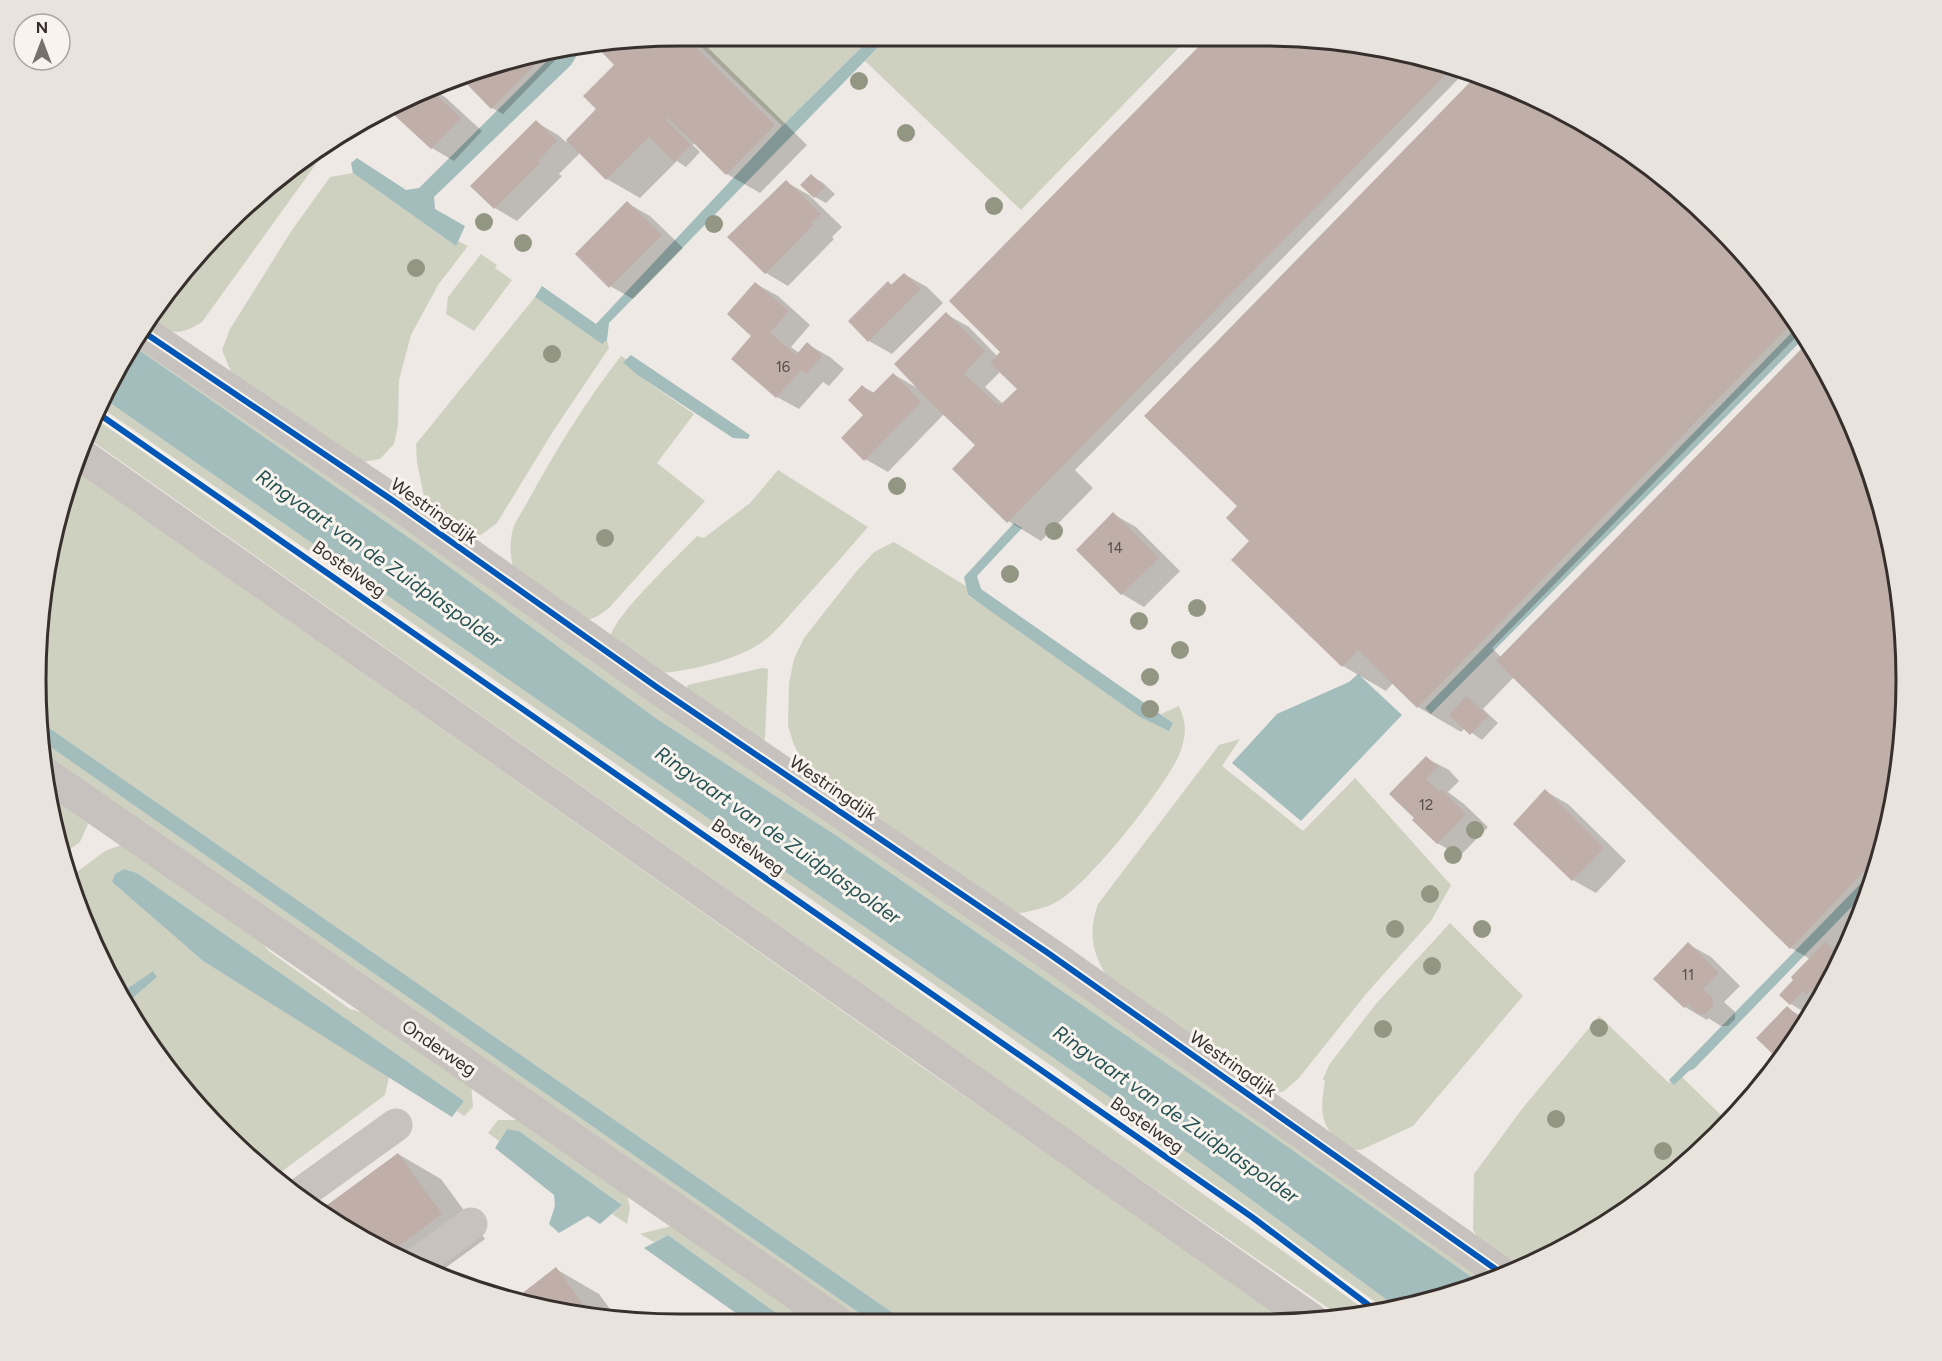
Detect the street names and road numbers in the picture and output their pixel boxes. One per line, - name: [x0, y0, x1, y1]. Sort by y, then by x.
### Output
- street label: Westringdijk: [386, 473, 482, 549]
- street label: Bostelweg: [308, 536, 390, 602]
- street label: Westringdijk: [785, 751, 881, 825]
- street label: Bostelweg: [707, 814, 789, 880]
- street label: Onderweg: [398, 1015, 480, 1081]
- street label: Westringdijk: [1185, 1026, 1281, 1102]
- street label: Bostelweg: [1106, 1092, 1188, 1158]

